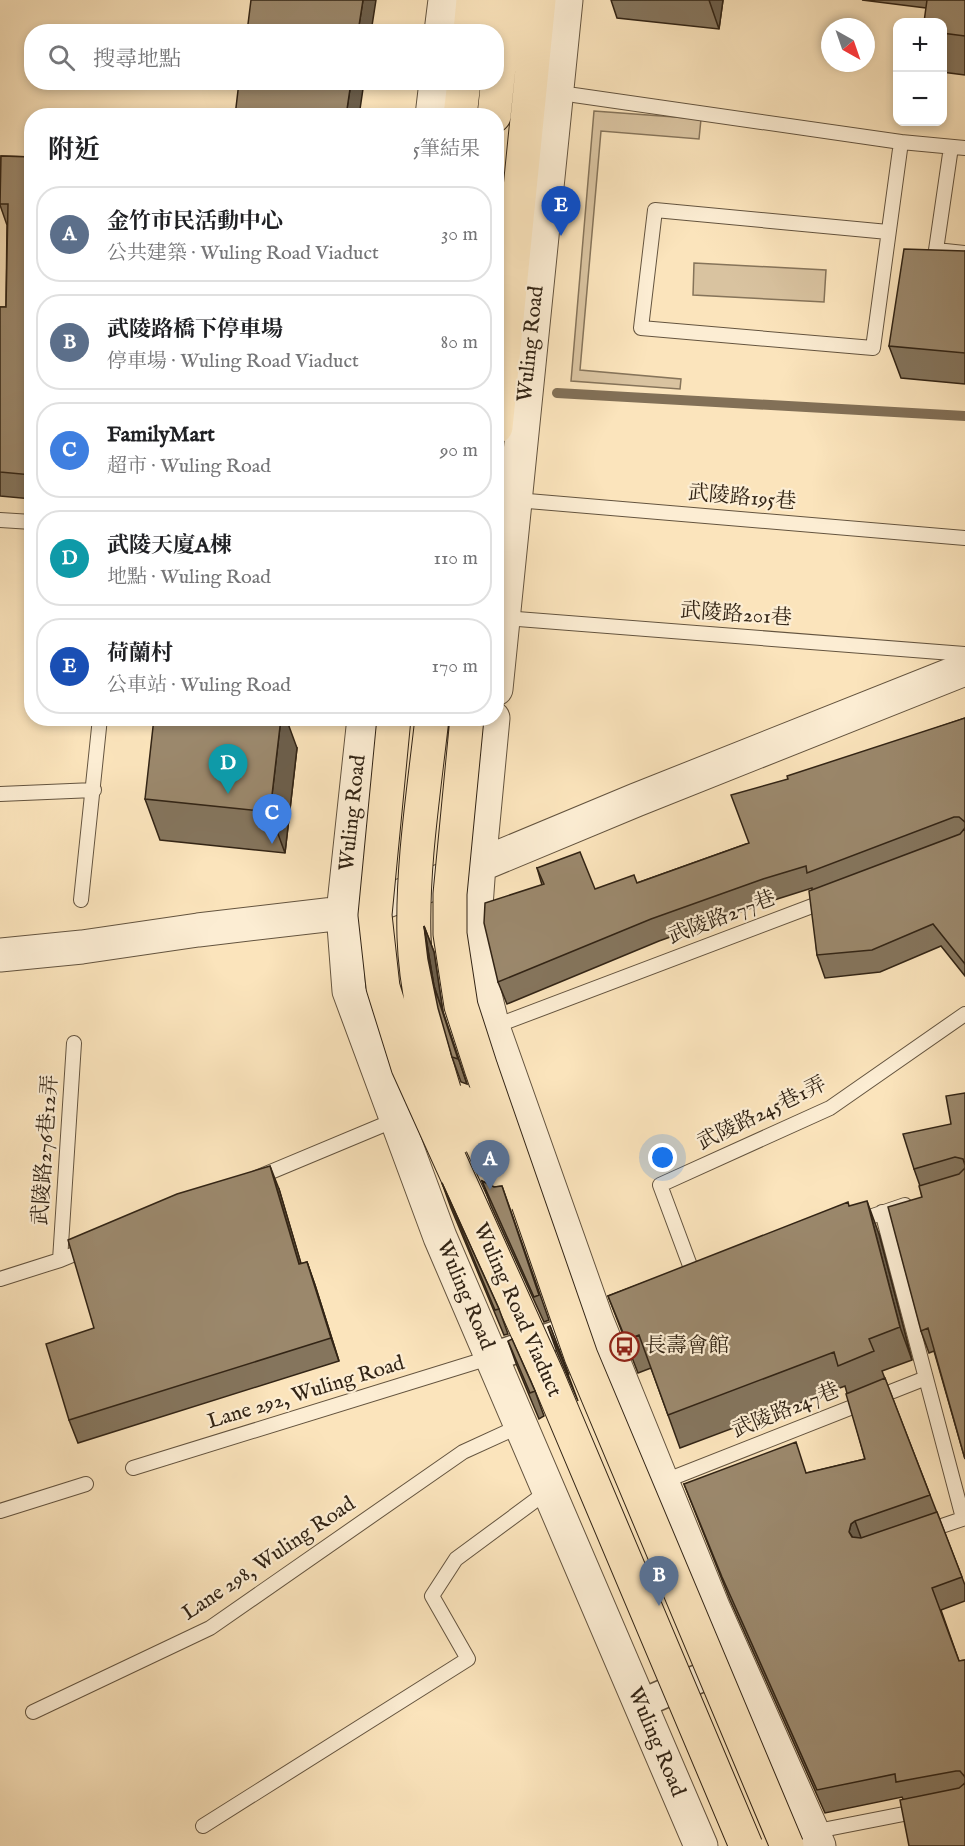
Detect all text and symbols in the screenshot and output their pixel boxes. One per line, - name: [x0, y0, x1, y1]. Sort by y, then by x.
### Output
- north arrow: [821, 18, 875, 72]
- map controls: [893, 18, 947, 126]
- button: +: [893, 18, 947, 72]
- search box: [24, 24, 504, 90]
- icon: search: [45, 41, 78, 74]
- text: 搜尋地點: [93, 46, 181, 74]
- button: −: [893, 72, 947, 126]
- text: 附近: [48, 134, 100, 167]
- text: 5筆結果: [413, 137, 480, 162]
- pin: E: [542, 186, 580, 236]
- text: 金竹市民活動中心: [107, 208, 283, 236]
- text: A: [63, 222, 76, 247]
- text: 30 m: [441, 222, 478, 247]
- text: 公共建築 · Wuling Road Viaduct: [107, 241, 379, 266]
- street label: Wuling Road: [511, 284, 551, 403]
- text: 武陵路橋下停車場: [107, 316, 283, 344]
- text: B: [63, 330, 76, 355]
- text: 80 m: [441, 330, 478, 355]
- text: 停車場 · Wuling Road Viaduct: [107, 349, 359, 374]
- text: FamilyMart: [107, 421, 215, 449]
- text: C: [62, 438, 77, 463]
- text: 90 m: [440, 438, 478, 463]
- text: 超市 · Wuling Road: [107, 454, 271, 479]
- street label: 武陵路195巷: [687, 480, 797, 516]
- text: 武陵天廈A棟: [107, 532, 232, 560]
- text: D: [61, 546, 78, 571]
- text: 110 m: [434, 546, 478, 571]
- text: 地點 · Wuling Road: [107, 565, 271, 590]
- street label: 武陵路201巷: [679, 598, 793, 632]
- text: 荷蘭村: [107, 640, 173, 668]
- text: E: [63, 654, 76, 679]
- text: 170 m: [432, 654, 478, 679]
- text: 公車站 · Wuling Road: [107, 673, 291, 698]
- pin: D: [208, 744, 248, 794]
- street label: Wuling Road: [333, 753, 373, 872]
- pin: C: [252, 794, 292, 844]
- street label: 武陵路277巷: [664, 885, 780, 951]
- street label: 武陵路245巷1弄: [693, 1071, 831, 1157]
- street label: 武陵路276巷12弄: [27, 1074, 65, 1226]
- pin: A: [470, 1140, 510, 1190]
- your location: [648, 1143, 677, 1172]
- street label: Wuling Road Viaduct: [466, 1219, 568, 1401]
- street label: Wuling Road: [430, 1236, 500, 1355]
- bus stop icon: 長壽會館: [608, 1330, 640, 1362]
- place label: 長壽會館: [645, 1333, 729, 1360]
- street label: Lane 292, Wuling Road: [204, 1350, 409, 1436]
- street label: 武陵路247巷: [728, 1377, 844, 1445]
- street label: Lane 298, Wuling Road: [177, 1491, 361, 1627]
- pin: B: [640, 1556, 678, 1606]
- street label: Wuling Road: [621, 1683, 691, 1802]

